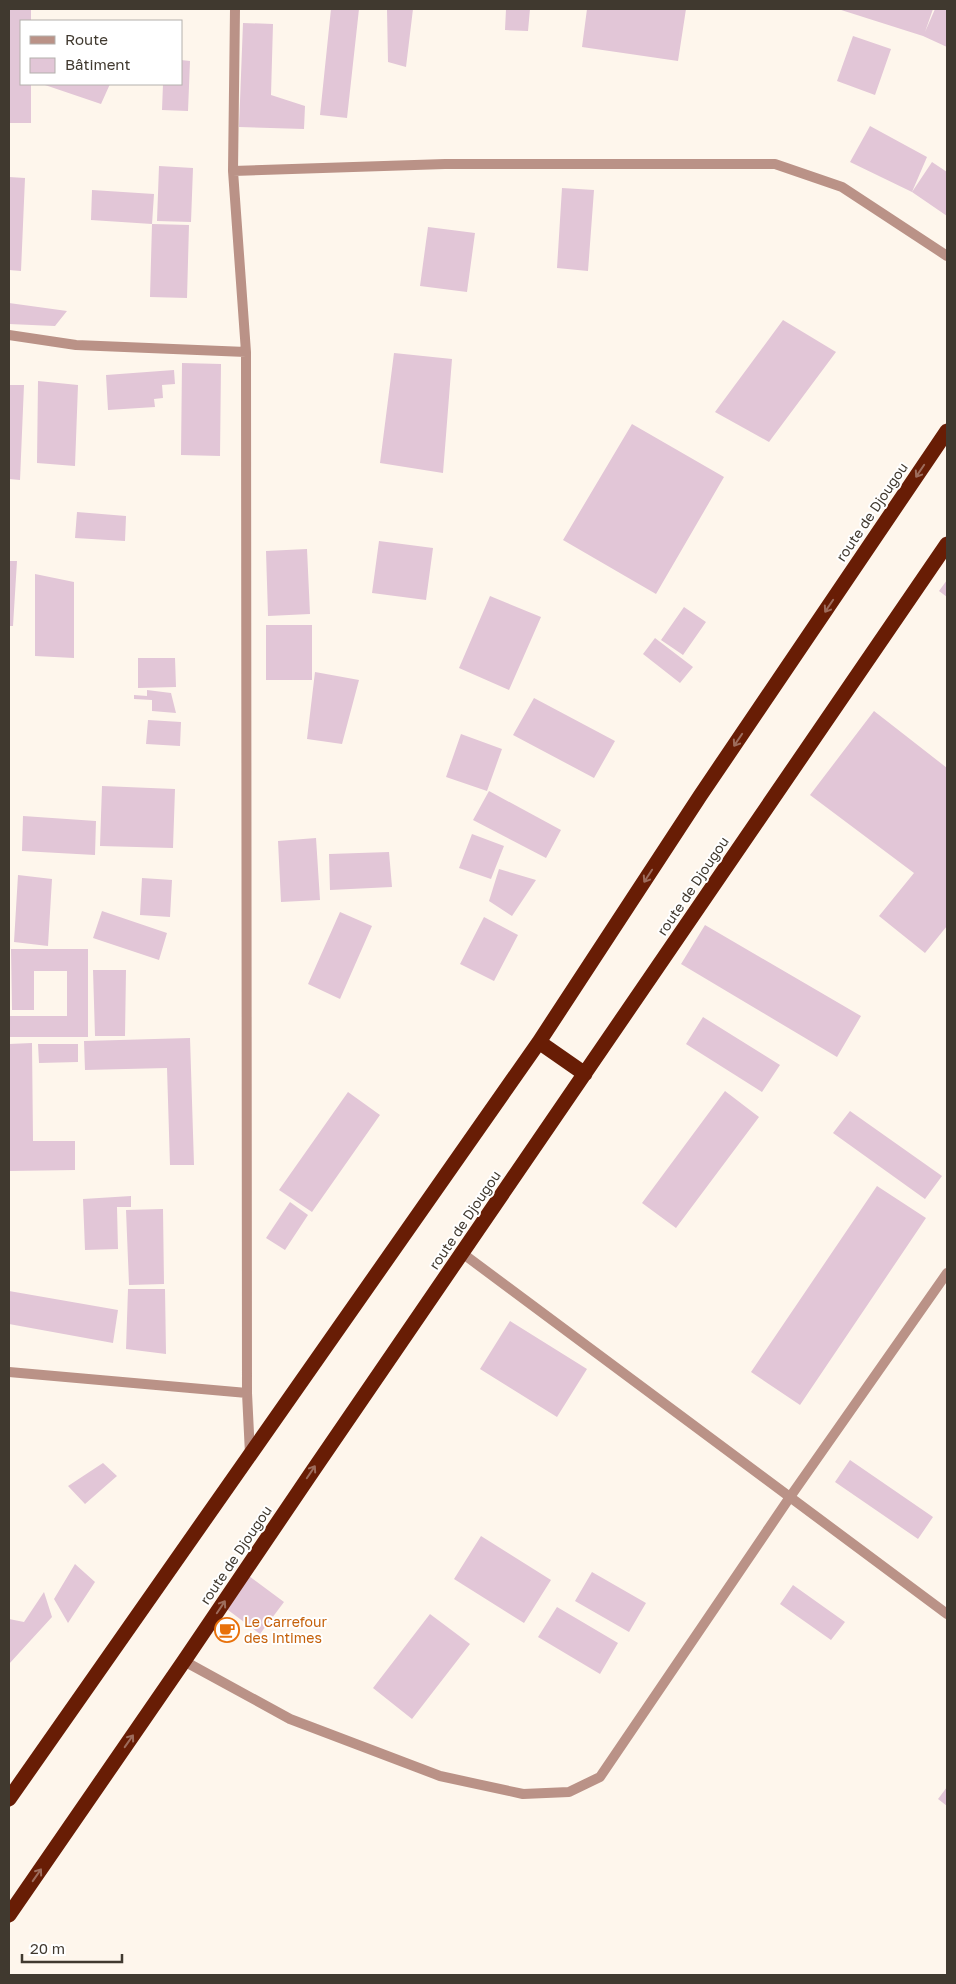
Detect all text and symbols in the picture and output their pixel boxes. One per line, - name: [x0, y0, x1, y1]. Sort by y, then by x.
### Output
- legend: [20, 20, 182, 85]
- text: Route: [65, 30, 108, 48]
- text: Bâtiment: [65, 55, 130, 73]
- street label: route de Djougou: [832, 459, 911, 564]
- one-way arrow: [915, 464, 925, 478]
- one-way arrow: [824, 598, 834, 612]
- one-way arrow: [733, 733, 743, 747]
- street label: route de Djougou: [653, 833, 732, 938]
- one-way arrow: [643, 868, 653, 882]
- street label: route de Djougou: [425, 1167, 504, 1272]
- one-way arrow: [306, 1466, 316, 1480]
- street label: route de Djougou: [196, 1502, 275, 1607]
- one-way arrow: [216, 1601, 226, 1615]
- place label: Le Carrefour des Intimes: [244, 1613, 327, 1646]
- cafe icon: Le Carrefour des Intimes: [214, 1617, 240, 1643]
- one-way arrow: [124, 1735, 134, 1749]
- one-way arrow: [31, 1868, 42, 1882]
- scale bar: [22, 1932, 122, 1964]
- text: 20 m: [30, 1939, 65, 1957]

